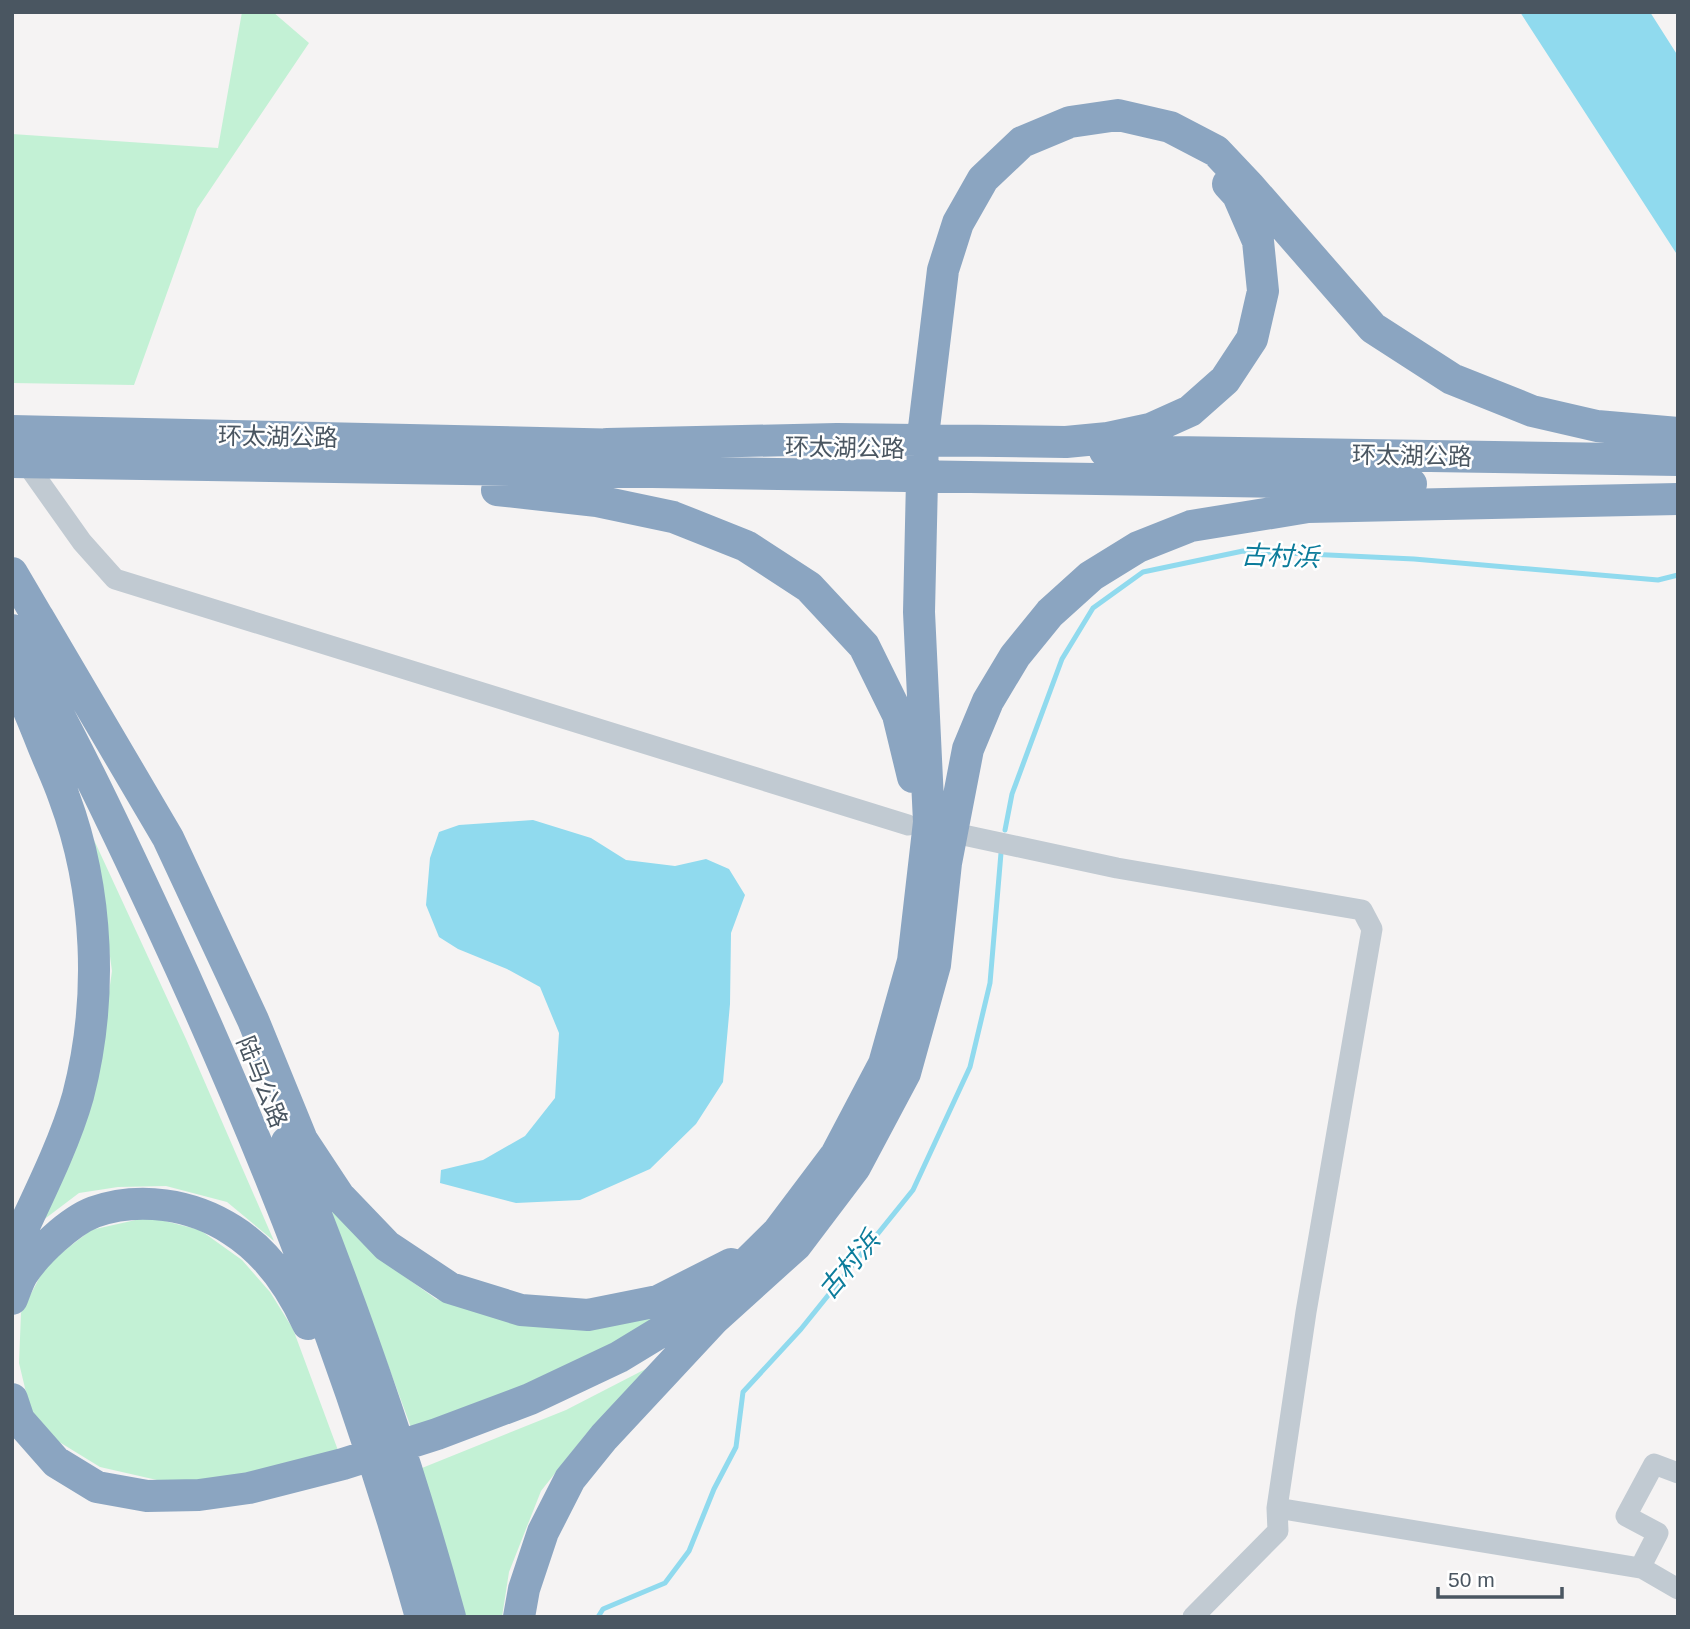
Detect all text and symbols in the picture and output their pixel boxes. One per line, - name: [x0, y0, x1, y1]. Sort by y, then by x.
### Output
- street label: 环太湖公路: [218, 422, 338, 451]
- street label: 环太湖公路: [785, 433, 905, 462]
- street label: 环太湖公路: [1352, 441, 1472, 470]
- water label: 古村浜: [1240, 540, 1321, 572]
- street label: 陆马公路: [232, 1032, 293, 1131]
- water label: 古村浜: [812, 1224, 887, 1305]
- scale bar: [1438, 1556, 1562, 1600]
- text: 50 m: [1448, 1568, 1495, 1591]

